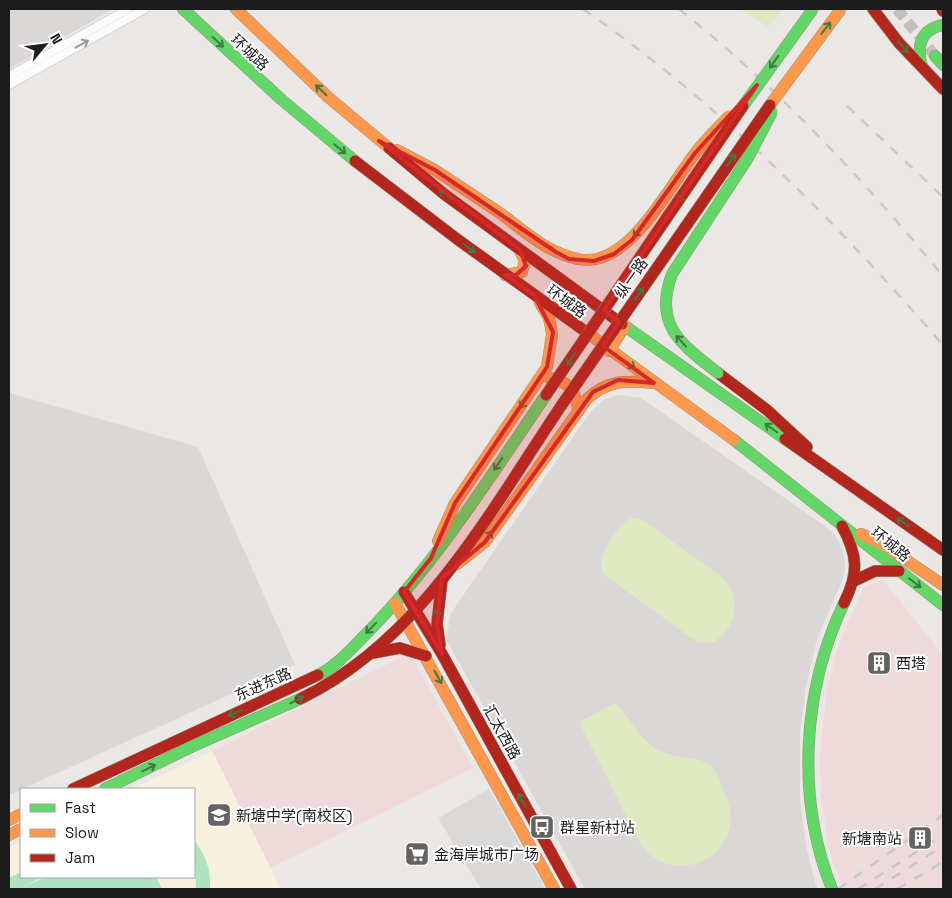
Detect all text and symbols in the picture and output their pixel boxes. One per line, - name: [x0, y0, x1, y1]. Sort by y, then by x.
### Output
- north arrow: [20, 20, 70, 70]
- one-way arrow: [821, 21, 831, 35]
- text: N: [46, 30, 67, 47]
- street label: 环城路: [227, 30, 273, 74]
- one-way arrow: [212, 36, 225, 48]
- one-way arrow: [74, 39, 89, 48]
- one-way arrow: [897, 40, 909, 53]
- one-way arrow: [768, 55, 779, 68]
- one-way arrow: [314, 84, 327, 96]
- one-way arrow: [334, 144, 347, 155]
- one-way arrow: [726, 153, 736, 167]
- one-way arrow: [439, 189, 452, 200]
- one-way arrow: [676, 189, 687, 203]
- one-way arrow: [633, 224, 643, 238]
- one-way arrow: [462, 243, 475, 254]
- street label: 纵一路: [610, 254, 652, 302]
- street label: 环城路: [543, 280, 591, 322]
- one-way arrow: [634, 287, 644, 301]
- one-way arrow: [675, 335, 687, 348]
- one-way arrow: [565, 352, 576, 366]
- one-way arrow: [622, 359, 636, 369]
- one-way arrow: [519, 394, 529, 408]
- one-way arrow: [764, 423, 778, 433]
- one-way arrow: [493, 456, 503, 470]
- one-way arrow: [897, 517, 911, 527]
- street label: 环城路: [868, 522, 914, 566]
- one-way arrow: [483, 531, 494, 544]
- one-way arrow: [908, 577, 921, 588]
- one-way arrow: [432, 609, 442, 625]
- one-way arrow: [365, 622, 377, 635]
- building icon: 西塔: [866, 650, 892, 676]
- place label: 西塔: [896, 654, 926, 673]
- street label: 东进东路: [232, 663, 294, 705]
- one-way arrow: [433, 669, 443, 683]
- one-way arrow: [289, 695, 304, 705]
- street label: 汇太西路: [479, 701, 525, 763]
- one-way arrow: [228, 709, 243, 719]
- one-way arrow: [141, 763, 156, 772]
- legend: [20, 788, 195, 878]
- one-way arrow: [517, 794, 527, 808]
- text: Fast: [65, 798, 96, 817]
- school or university icon: 新塘中学(南校区): [206, 802, 232, 828]
- place label: 新塘中学(南校区): [236, 806, 352, 826]
- bus stop icon: 群星新村站: [529, 814, 555, 840]
- place label: 群星新村站: [560, 818, 635, 837]
- text: Slow: [65, 823, 99, 842]
- building icon: 新塘南站: [907, 825, 933, 851]
- place label: 新塘南站: [842, 829, 902, 848]
- supermarket icon: 金海岸城市广场: [404, 841, 430, 867]
- place label: 金海岸城市广场: [434, 845, 539, 864]
- text: Jam: [65, 848, 95, 867]

